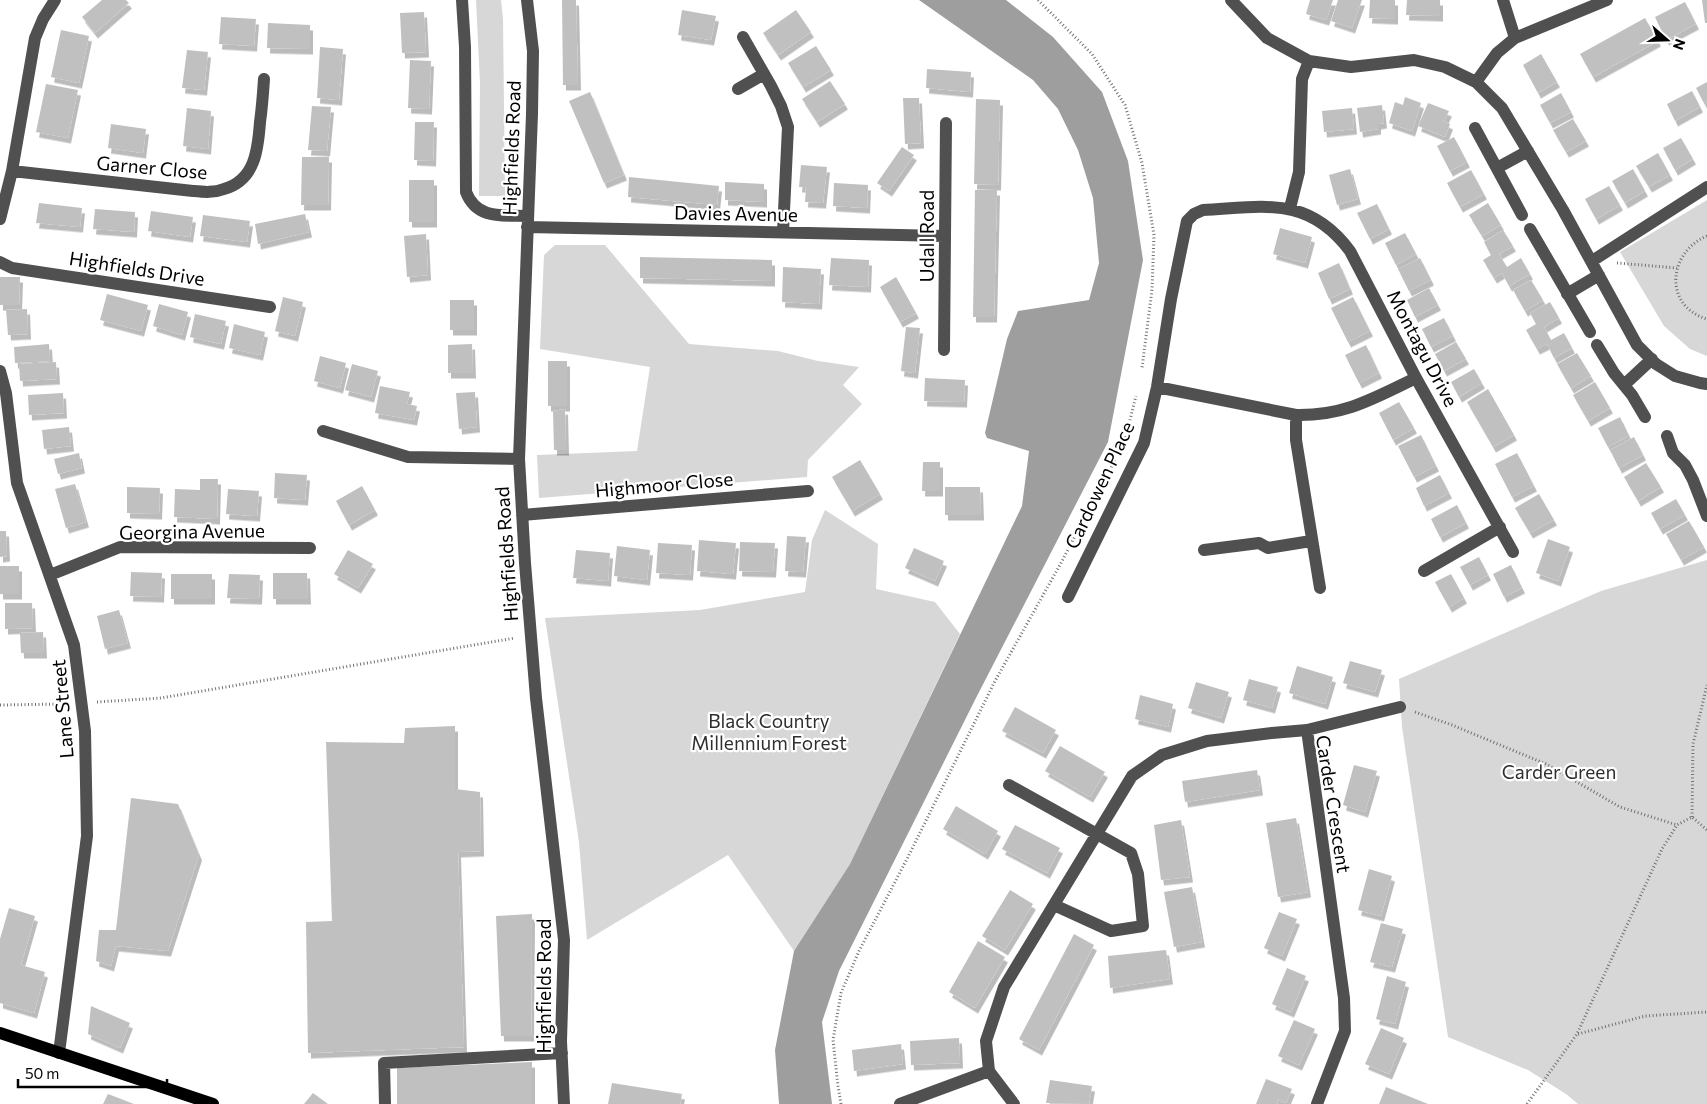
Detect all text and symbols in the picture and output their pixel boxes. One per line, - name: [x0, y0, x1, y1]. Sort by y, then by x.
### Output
- north arrow: [1642, 15, 1692, 65]
- text: N: [1670, 37, 1689, 52]
- street label: Highfields Road: [497, 80, 525, 216]
- street label: Garner Close: [96, 151, 208, 183]
- street label: Udall Road: [915, 190, 938, 282]
- street label: Davies Avenue: [674, 200, 798, 226]
- street label: Highfields Drive: [68, 246, 206, 290]
- street label: Montagu Drive: [1383, 286, 1463, 410]
- street label: Cardowen Place: [1059, 418, 1139, 552]
- street label: Highmoor Close: [594, 467, 734, 501]
- street label: Highfields Road: [490, 486, 522, 622]
- street label: Georgina Avenue: [119, 518, 265, 544]
- street label: Lane Street: [46, 658, 78, 759]
- park label: Black Country Millennium Forest: [691, 709, 847, 754]
- street label: Carder Crescent: [1312, 733, 1356, 875]
- park label: Carder Green: [1502, 760, 1616, 783]
- street label: Highfields Road: [532, 918, 555, 1054]
- scale bar: [18, 1056, 166, 1088]
- text: 50 m: [25, 1064, 59, 1082]

